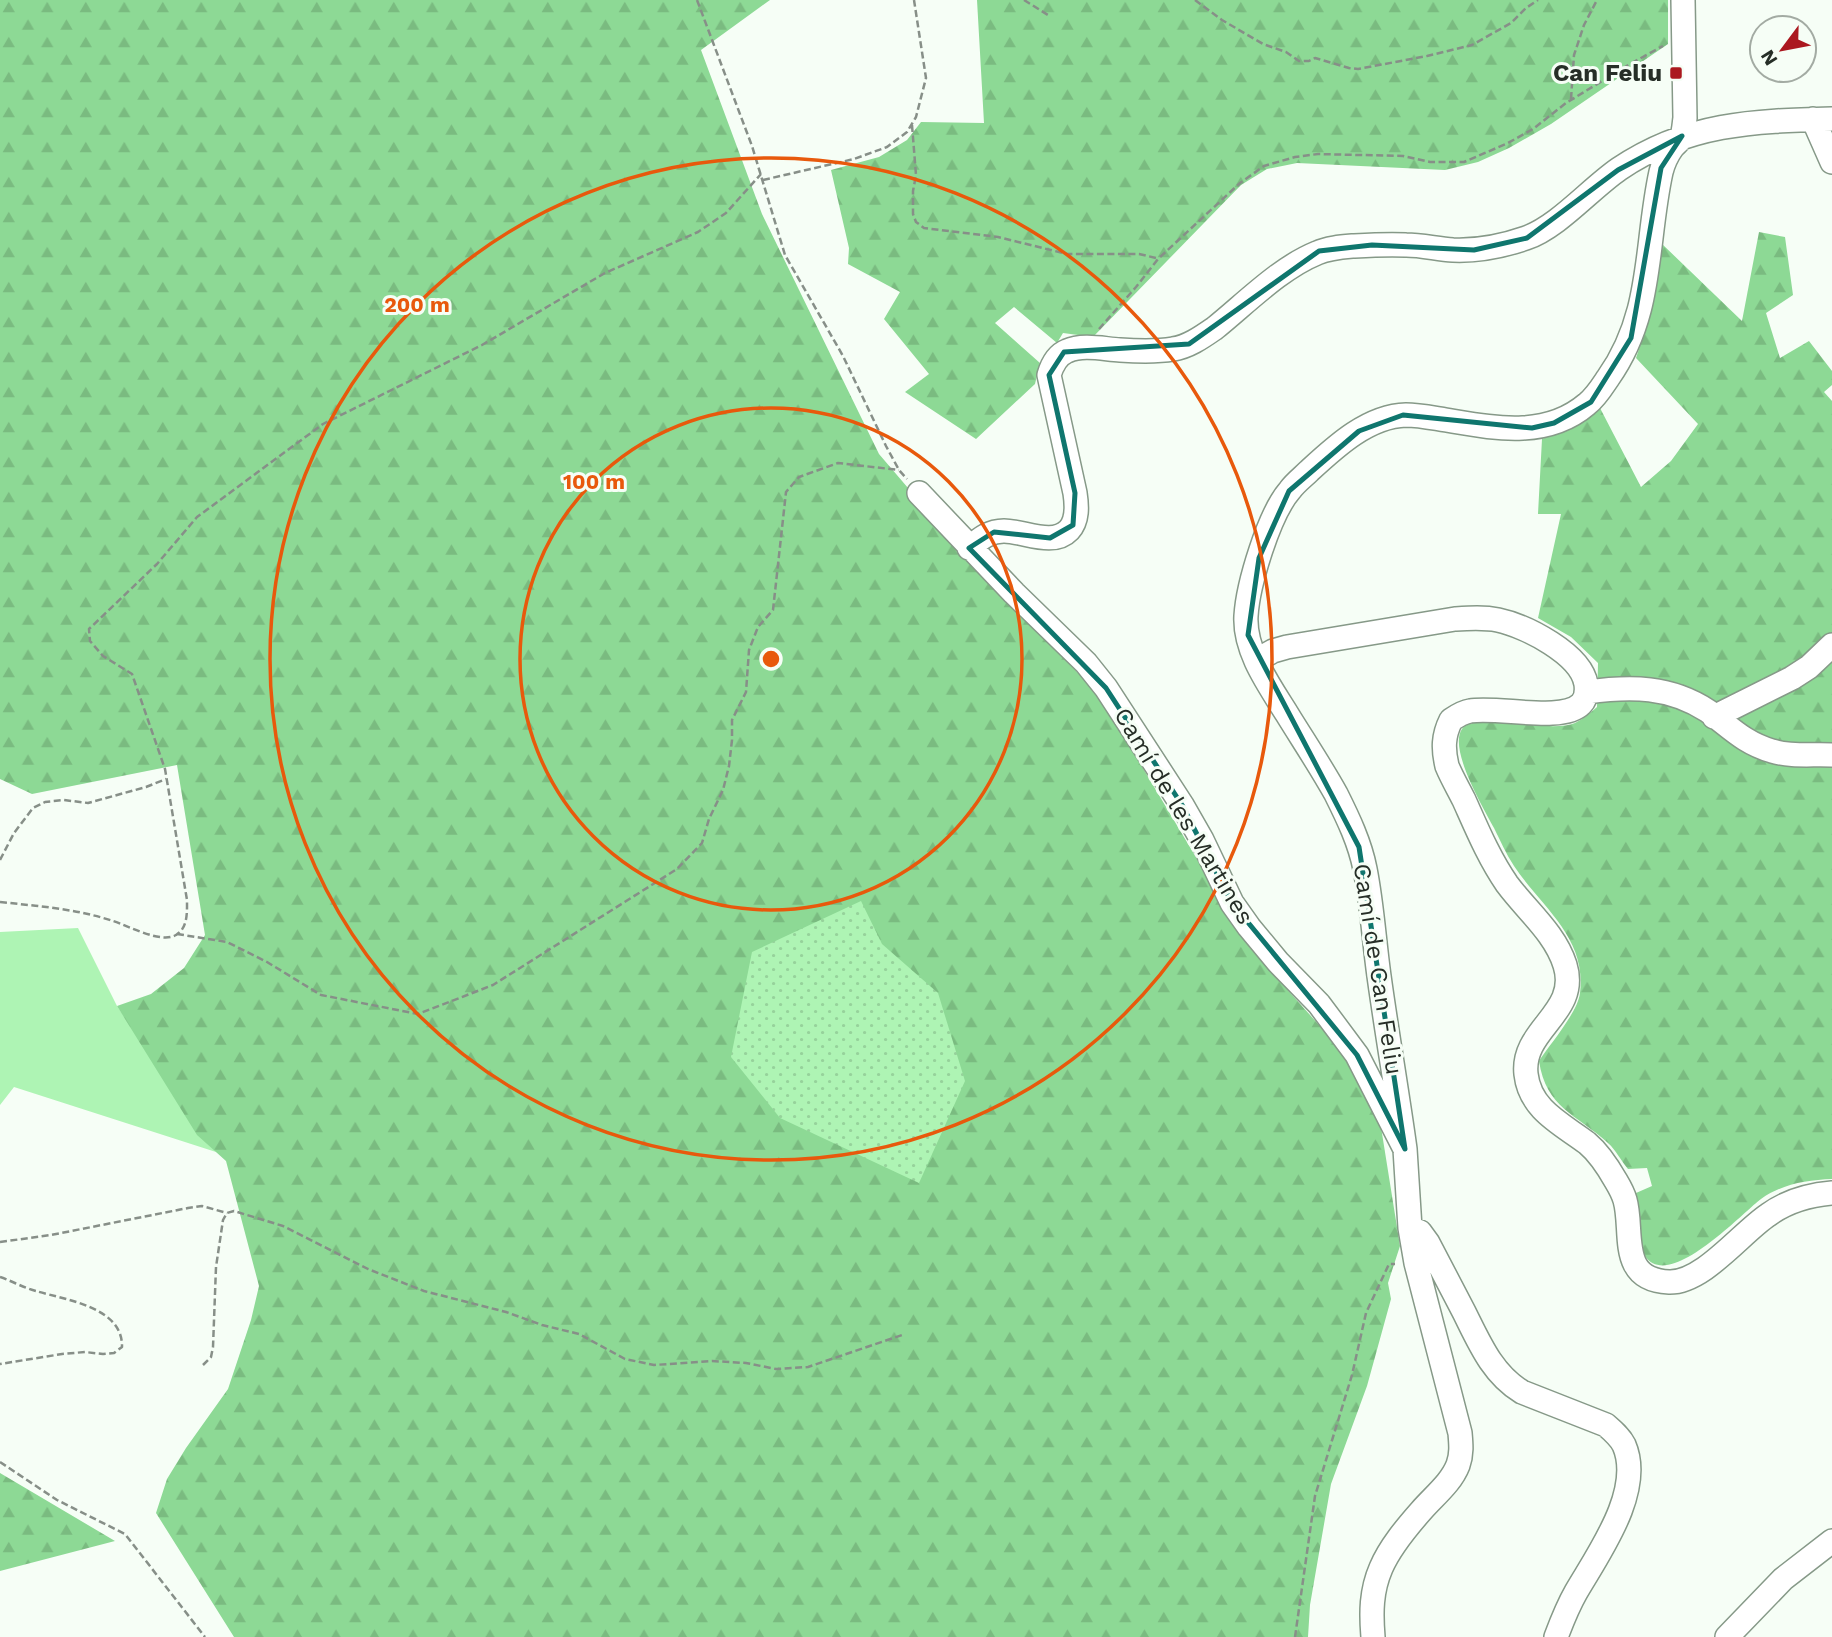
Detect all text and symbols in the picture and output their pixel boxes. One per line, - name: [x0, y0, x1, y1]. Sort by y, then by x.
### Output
- north arrow: [1748, 14, 1818, 84]
- text: N: [1756, 46, 1782, 70]
- place label: Can Feliu: [1553, 59, 1662, 87]
- marker: Can Feliu: [1668, 65, 1684, 81]
- text: 200 m: [384, 292, 450, 317]
- text: 100 m: [563, 469, 625, 494]
- centre of rings: [759, 647, 783, 671]
- street label: Camí de les Martines: [1108, 703, 1260, 929]
- street label: Camí de Can Feliu: [1347, 861, 1409, 1077]

